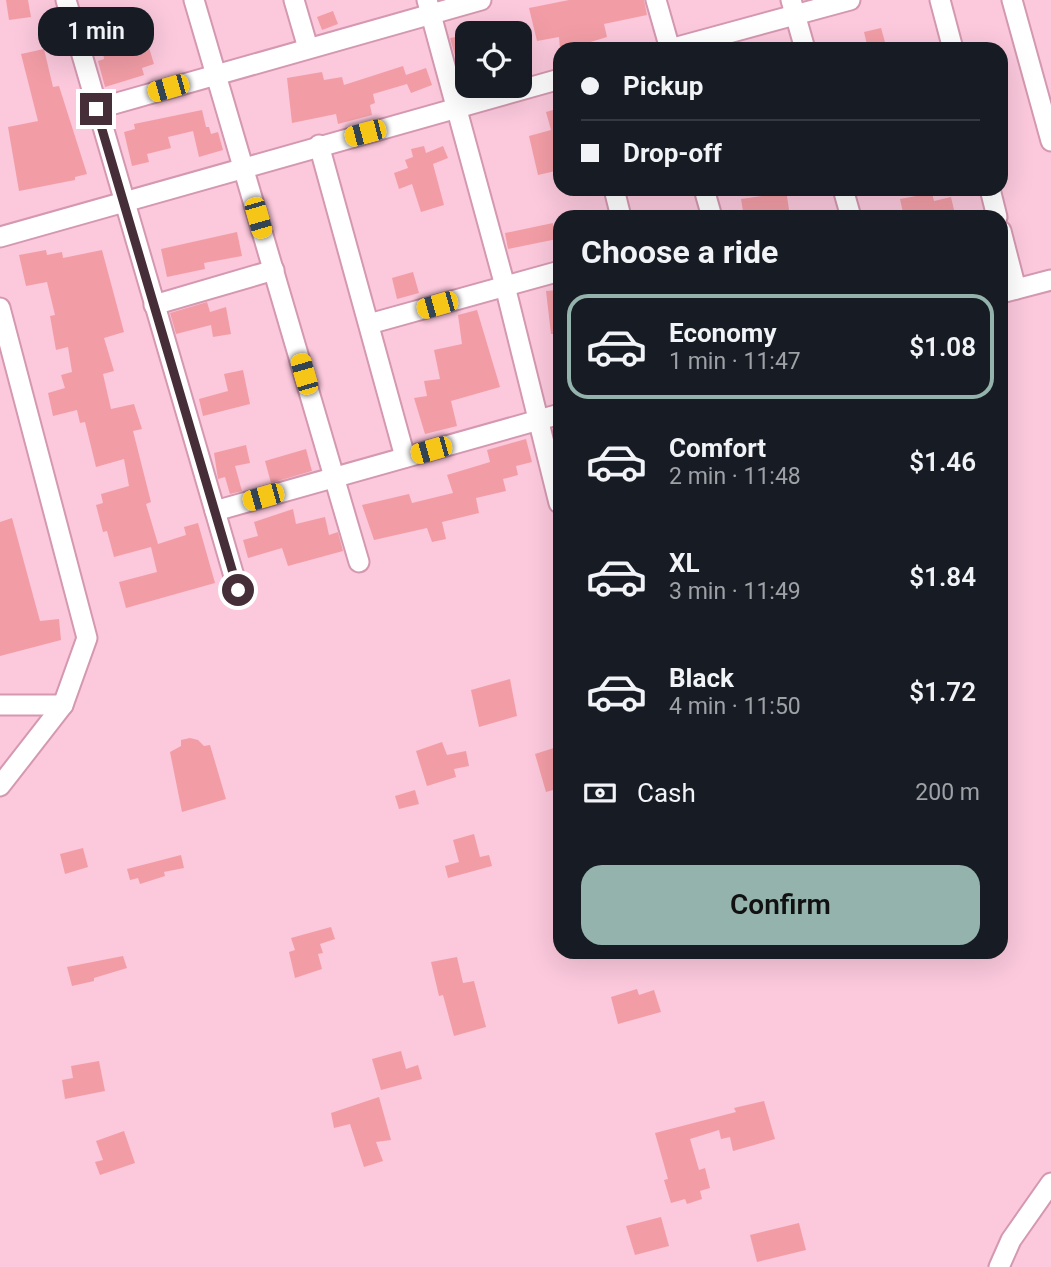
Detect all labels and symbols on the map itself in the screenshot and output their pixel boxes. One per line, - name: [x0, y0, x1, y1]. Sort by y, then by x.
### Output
- callout: 1 min: [38, 7, 154, 56]
- car: [145, 72, 192, 104]
- route end: [80, 93, 112, 125]
- car: [342, 117, 389, 149]
- car: [243, 195, 274, 241]
- car: [414, 289, 461, 321]
- car: [289, 351, 320, 397]
- car: [408, 434, 455, 466]
- car: [240, 481, 287, 513]
- route start: [222, 574, 254, 606]

